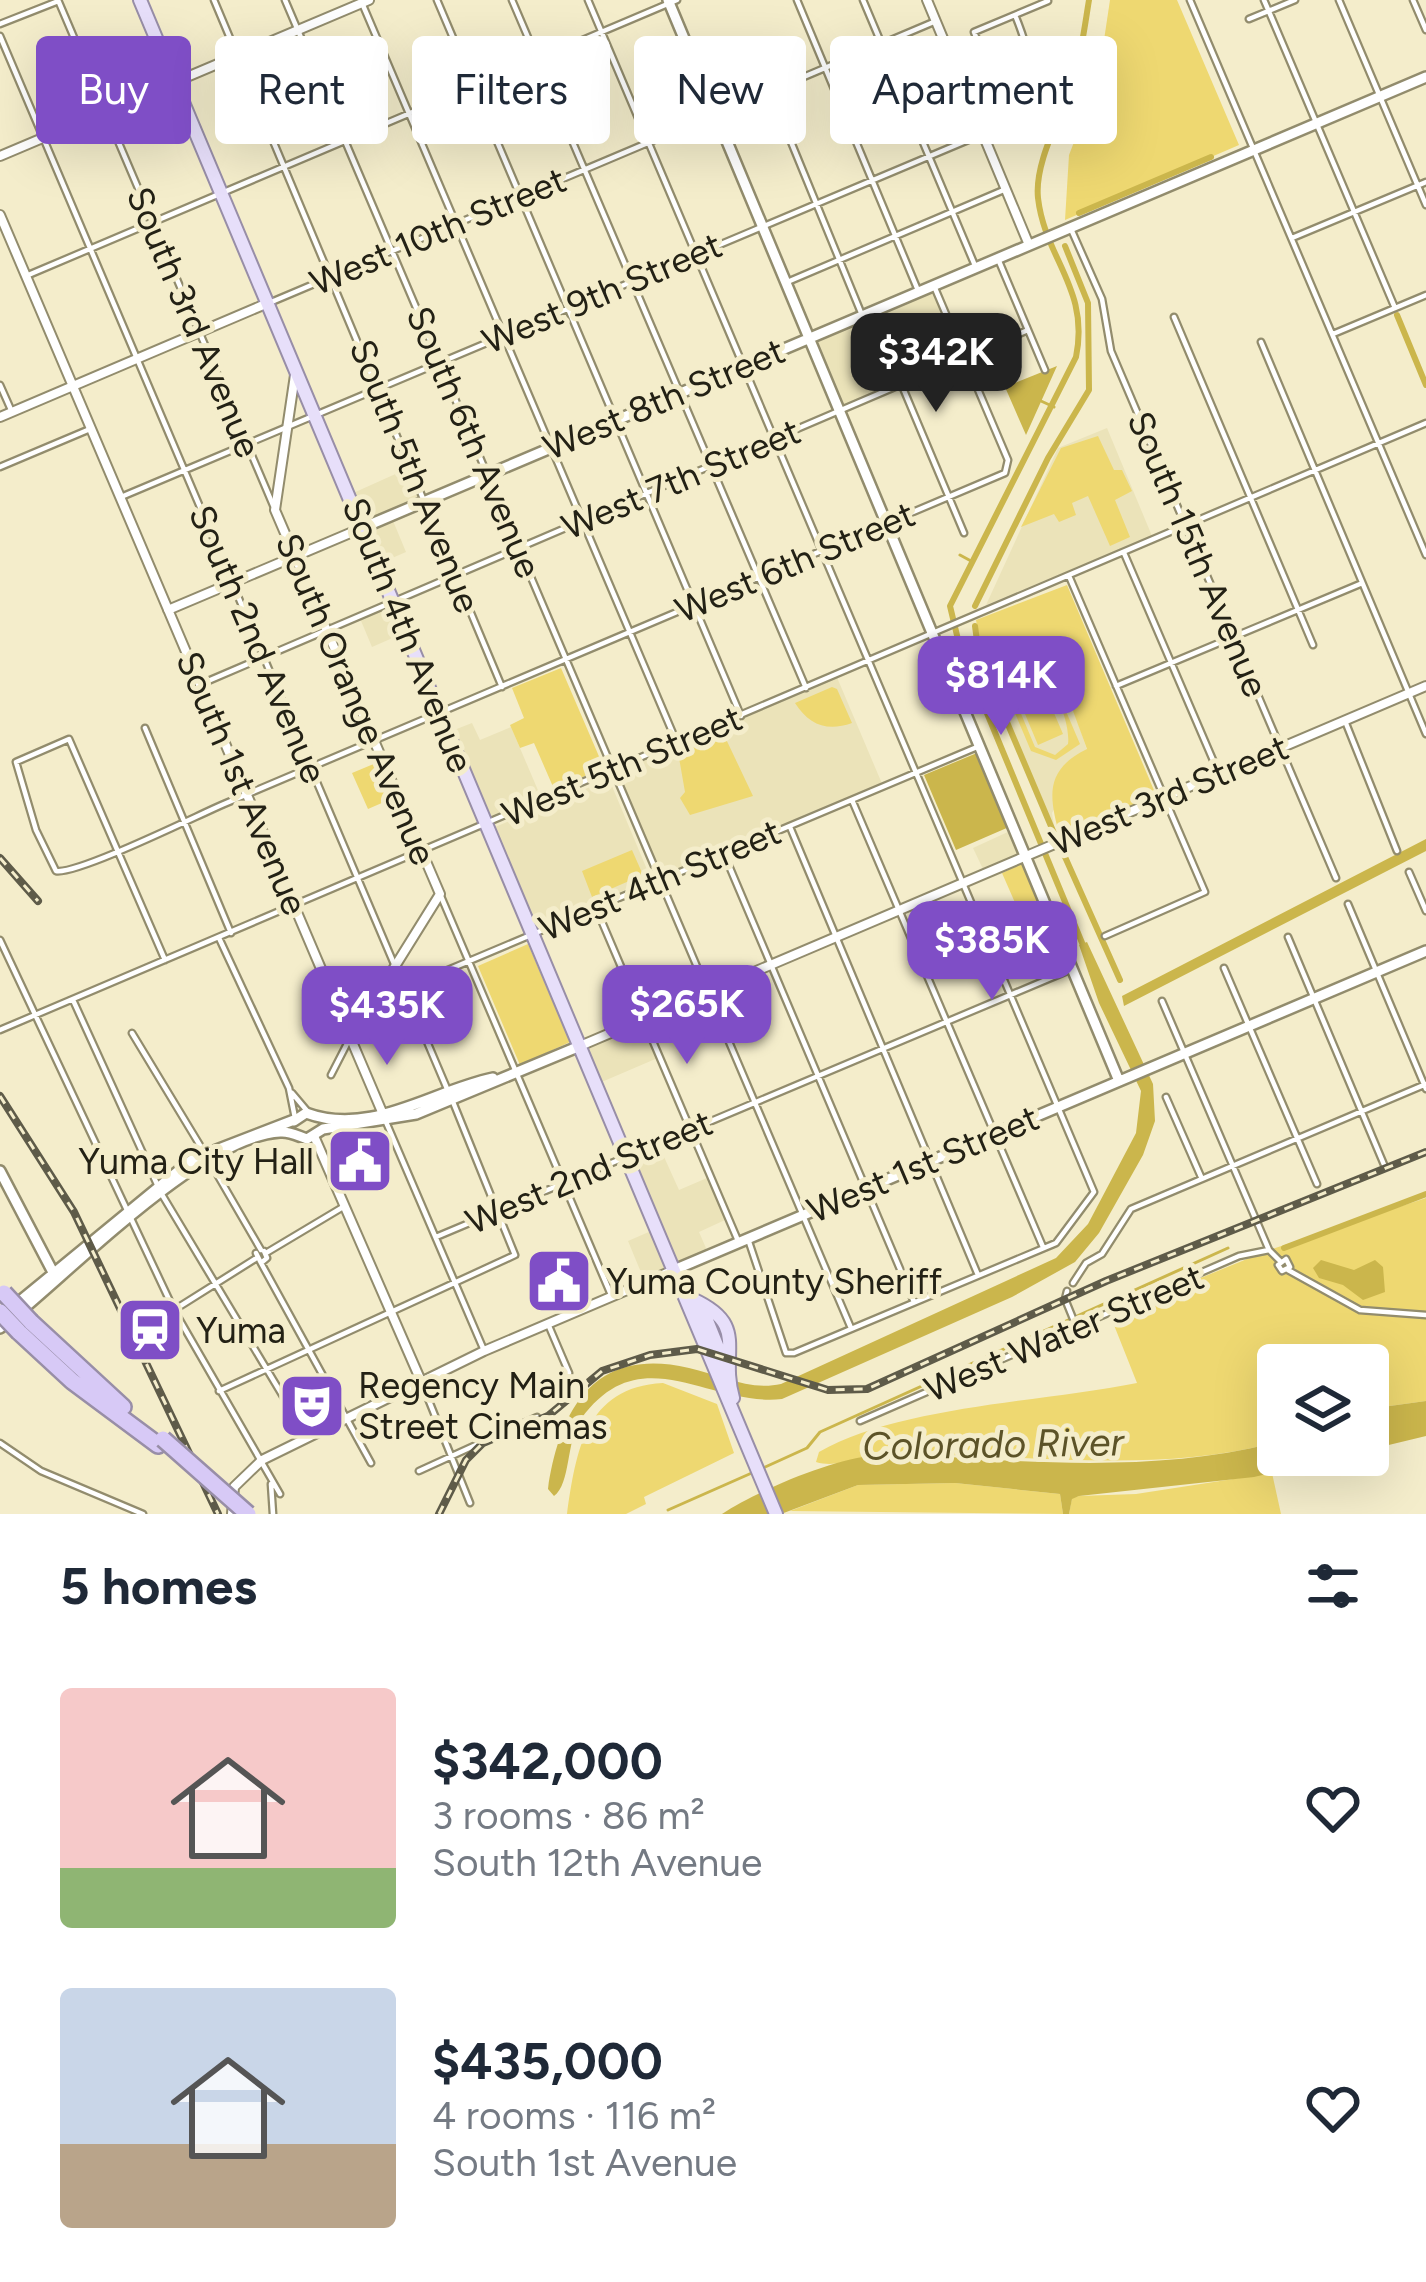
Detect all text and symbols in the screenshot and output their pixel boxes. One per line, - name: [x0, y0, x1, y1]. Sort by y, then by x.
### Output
- chip: Buy: [36, 36, 191, 144]
- chip: Rent: [215, 36, 388, 144]
- chip: Filters: [412, 36, 610, 144]
- chip: New: [634, 36, 806, 144]
- chip: Apartment: [830, 36, 1117, 144]
- street label: West 10th Street: [304, 158, 572, 304]
- street label: South 3rd Avenue: [118, 181, 270, 463]
- street label: West 9th Street: [476, 223, 728, 363]
- street label: South 6th Avenue: [397, 300, 551, 584]
- pin: $342K: [852, 313, 1020, 415]
- text: $342K: [878, 328, 994, 375]
- street label: West 8th Street: [537, 329, 791, 469]
- street label: South 5th Avenue: [341, 333, 489, 619]
- street label: South 15th Avenue: [1119, 405, 1277, 703]
- street label: West 7th Street: [555, 409, 807, 549]
- street label: South 4th Avenue: [333, 491, 483, 779]
- street label: West 6th Street: [669, 492, 921, 632]
- street label: South 2nd Avenue: [180, 499, 336, 789]
- street label: South Orange Avenue: [267, 527, 445, 871]
- pin: $814K: [917, 636, 1085, 738]
- street label: South 1st Avenue: [167, 645, 317, 921]
- text: $814K: [945, 651, 1057, 698]
- street label: West 5th Street: [496, 696, 748, 836]
- street label: West 3rd Street: [1043, 725, 1295, 865]
- street label: West 4th Street: [533, 810, 787, 950]
- pin: $385K: [908, 901, 1076, 1003]
- text: $385K: [934, 916, 1050, 963]
- pin: $265K: [603, 965, 771, 1067]
- pin: $435K: [303, 966, 471, 1068]
- text: $265K: [629, 980, 745, 1027]
- text: $435K: [329, 981, 445, 1028]
- street label: West 1st Street: [801, 1096, 1045, 1232]
- street label: West 2nd Street: [460, 1101, 718, 1243]
- public building icon: Yuma City Hall: [325, 1126, 395, 1196]
- place label: Yuma City Hall: [78, 1140, 314, 1183]
- public building icon: Yuma County Sheriff: [524, 1246, 594, 1316]
- street label: West Water Street: [918, 1255, 1210, 1411]
- place label: Yuma County Sheriff: [606, 1260, 943, 1303]
- station icon: Yuma: [115, 1295, 185, 1365]
- place label: Yuma: [196, 1309, 286, 1352]
- map controls: [1257, 1344, 1389, 1476]
- button: layers: [1257, 1344, 1389, 1476]
- place label: Regency Main Street Cinemas: [358, 1364, 608, 1448]
- theatre icon: Regency Main Street Cinemas: [277, 1371, 347, 1441]
- water label: Colorado River: [862, 1418, 1126, 1470]
- icon: filters: [1300, 1553, 1366, 1619]
- text: 5 homes: [60, 1556, 257, 1617]
- text: $342,000: [432, 1731, 663, 1792]
- icon: home: [156, 1736, 300, 1880]
- icon: heart: [1300, 1775, 1366, 1841]
- text: 3 rooms · 86 m²: [432, 1792, 705, 1839]
- text: South 12th Avenue: [432, 1839, 762, 1886]
- text: $435,000: [432, 2031, 663, 2092]
- icon: home: [156, 2036, 300, 2180]
- icon: heart: [1300, 2075, 1366, 2141]
- text: 4 rooms · 116 m²: [432, 2092, 716, 2139]
- text: South 1st Avenue: [432, 2139, 737, 2186]

